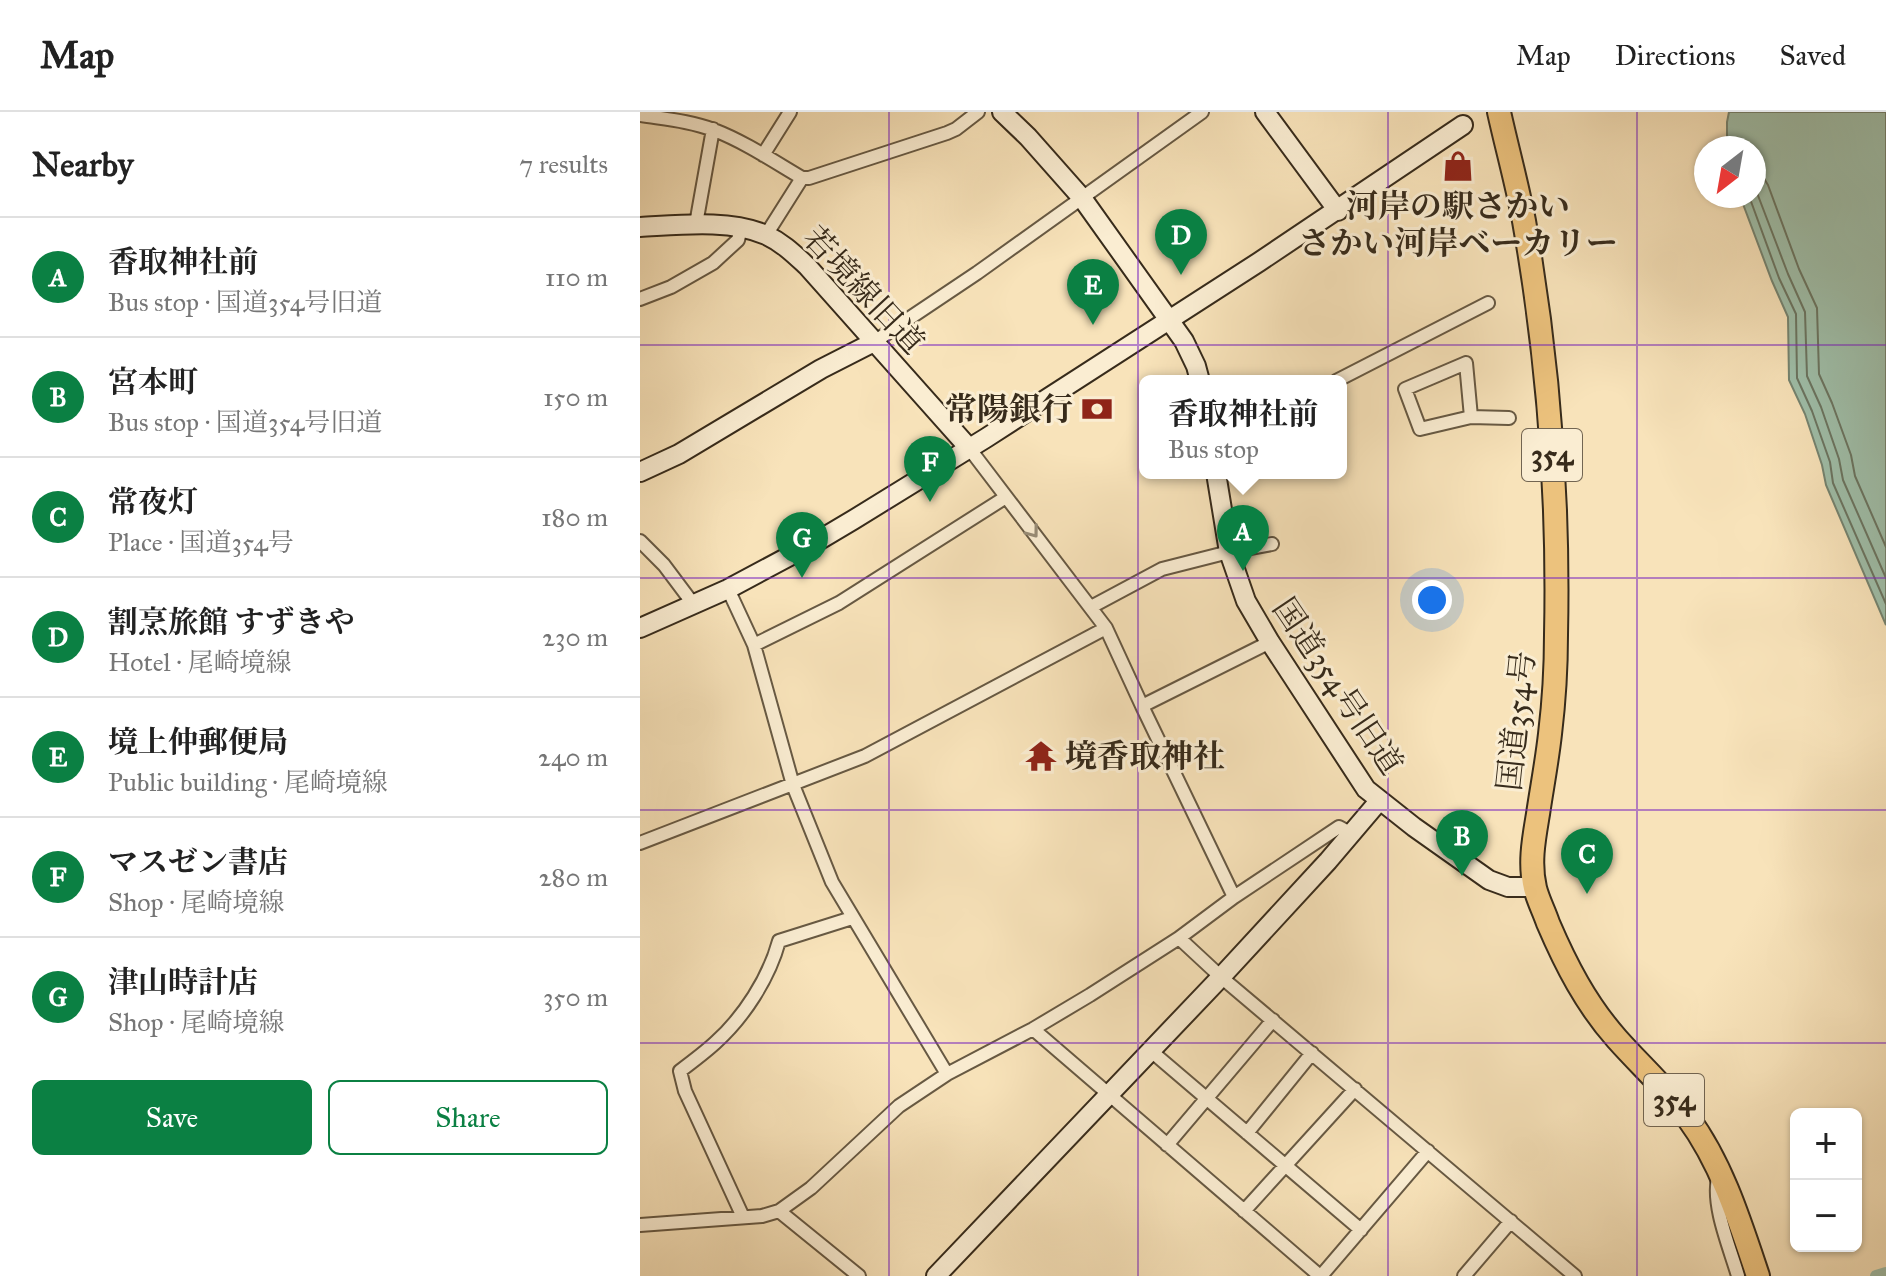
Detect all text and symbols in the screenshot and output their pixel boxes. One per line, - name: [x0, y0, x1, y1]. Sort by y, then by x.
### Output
- text: Map: [40, 32, 114, 78]
- text: Map: [1516, 38, 1571, 73]
- text: Directions: [1615, 38, 1736, 73]
- text: Saved: [1780, 38, 1846, 73]
- north arrow: [1694, 136, 1766, 208]
- text: Nearby: [32, 144, 134, 185]
- text: 7 results: [519, 148, 608, 180]
- shop icon: 河岸の駅さかい さかい河岸ベーカリー: [1441, 149, 1475, 183]
- place label: 河岸の駅さかい さかい河岸ベーカリー: [1298, 187, 1618, 263]
- pin: D: [1155, 209, 1207, 275]
- street label: 若境線旧道: [795, 219, 932, 362]
- text: 香取神社前: [108, 244, 258, 280]
- pin: E: [1067, 259, 1119, 325]
- text: A: [49, 261, 67, 293]
- text: 110 m: [545, 261, 608, 293]
- text: Bus stop · 国道354号旧道: [108, 286, 382, 318]
- text: 宮本町: [108, 364, 198, 400]
- popup: [1139, 375, 1347, 479]
- text: B: [49, 381, 67, 413]
- text: 150 m: [543, 381, 608, 413]
- place label: 常陽銀行: [945, 390, 1073, 429]
- bank icon: 常陽銀行: [1080, 392, 1114, 426]
- text: 香取神社前: [1168, 396, 1318, 432]
- text: Bus stop · 国道354号旧道: [108, 406, 382, 438]
- road number: 354: [1522, 429, 1582, 481]
- text: Bus stop: [1168, 433, 1259, 465]
- pin: F: [904, 436, 956, 502]
- text: 常夜灯: [108, 484, 198, 520]
- text: C: [49, 501, 67, 533]
- text: 180 m: [541, 501, 608, 533]
- pin: A: [1217, 505, 1269, 571]
- pin: G: [776, 512, 828, 578]
- one-way arrow: [1024, 523, 1038, 538]
- text: Place · 国道354号: [108, 526, 294, 558]
- your location: [1412, 580, 1452, 620]
- street label: 国道354号旧道: [1264, 591, 1411, 782]
- text: 割烹旅館 すずきや: [108, 604, 355, 640]
- text: D: [48, 621, 68, 653]
- text: 230 m: [542, 621, 608, 653]
- text: Hotel · 尾崎境線: [108, 646, 291, 678]
- street label: 国道354号: [1490, 649, 1543, 793]
- text: 境上仲郵便局: [108, 724, 288, 760]
- place label: 境香取神社: [1065, 737, 1225, 776]
- temple icon: 境香取神社: [1024, 739, 1058, 773]
- text: E: [49, 741, 67, 773]
- text: 240 m: [538, 741, 608, 773]
- text: Public building · 尾崎境線: [108, 766, 388, 798]
- pin: B: [1436, 810, 1488, 876]
- pin: C: [1561, 828, 1613, 894]
- text: マスゼン書店: [108, 844, 288, 880]
- text: F: [50, 861, 67, 893]
- text: 280 m: [539, 861, 608, 893]
- text: Shop · 尾崎境線: [108, 886, 285, 918]
- text: 津山時計店: [108, 964, 258, 1000]
- text: G: [48, 981, 68, 1013]
- text: 350 m: [543, 981, 608, 1013]
- text: Shop · 尾崎境線: [108, 1006, 285, 1038]
- road number: 354: [1644, 1074, 1704, 1126]
- button: Save: [32, 1080, 312, 1155]
- button: Share: [328, 1080, 608, 1155]
- map controls: [1790, 1108, 1862, 1252]
- button: +: [1790, 1108, 1862, 1180]
- button: −: [1790, 1180, 1862, 1252]

